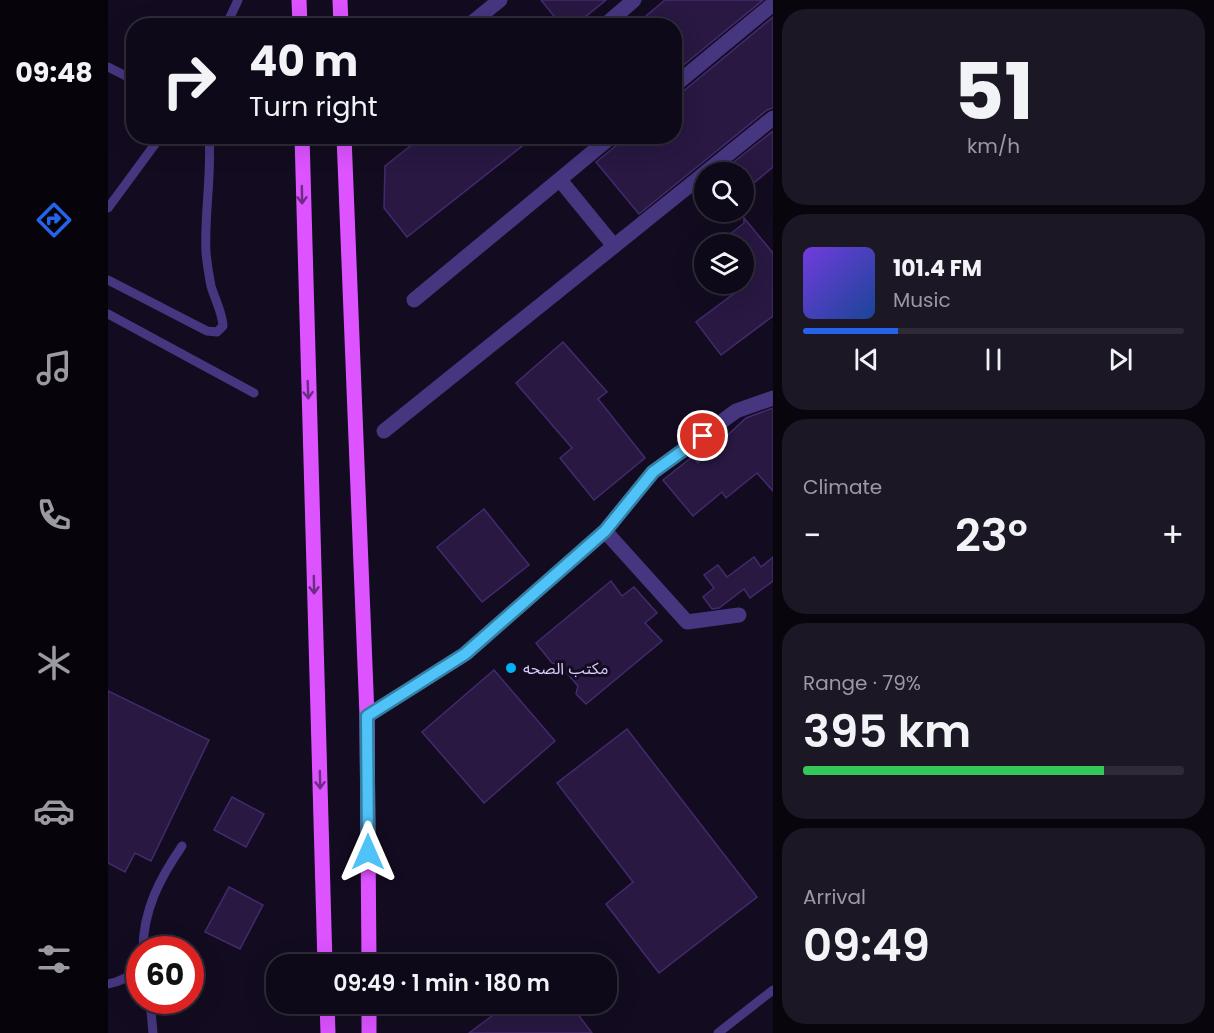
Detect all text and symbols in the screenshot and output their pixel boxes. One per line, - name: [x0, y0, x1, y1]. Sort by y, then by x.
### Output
- text: 40 m: [249, 32, 358, 91]
- text: 51: [953, 37, 1034, 146]
- icon: right: [150, 42, 228, 120]
- text: 09:48: [15, 54, 93, 91]
- text: Turn right: [249, 88, 378, 125]
- text: km/h: [967, 132, 1020, 160]
- map controls: [694, 162, 754, 294]
- button: search: [694, 162, 754, 222]
- one-way arrow: [297, 184, 308, 204]
- icon: directions: [33, 199, 75, 241]
- button: layers: [694, 234, 754, 294]
- text: 101.4 FM: [893, 253, 982, 284]
- text: Music: [893, 286, 951, 314]
- icon: previous: [850, 343, 883, 376]
- icon: pause: [977, 343, 1010, 376]
- icon: next: [1104, 343, 1137, 376]
- icon: music: [33, 347, 75, 389]
- one-way arrow: [303, 379, 314, 399]
- pin: [677, 410, 728, 461]
- icon: arrive: [686, 419, 719, 452]
- text: Climate: [803, 473, 882, 501]
- icon: phone: [33, 494, 75, 536]
- text: 23°: [955, 504, 1028, 567]
- text: −: [803, 512, 821, 559]
- text: +: [1161, 512, 1184, 559]
- one-way arrow: [309, 574, 320, 594]
- icon: climate: [33, 642, 75, 684]
- place label: مكتب الصحه: [523, 657, 608, 680]
- marker: مكتب الصحه: [504, 661, 518, 675]
- text: Range · 79%: [803, 669, 921, 697]
- text: 395 km: [803, 700, 971, 763]
- one-way arrow: [314, 769, 325, 789]
- icon: car: [33, 790, 75, 832]
- position arrow: [336, 820, 400, 884]
- text: Arrival: [803, 883, 866, 911]
- text: 09:49: [803, 914, 930, 977]
- speed limit sign: 60: [126, 936, 204, 1014]
- icon: filters: [33, 938, 75, 980]
- text: 09:49 · 1 min · 180 m: [333, 968, 550, 999]

